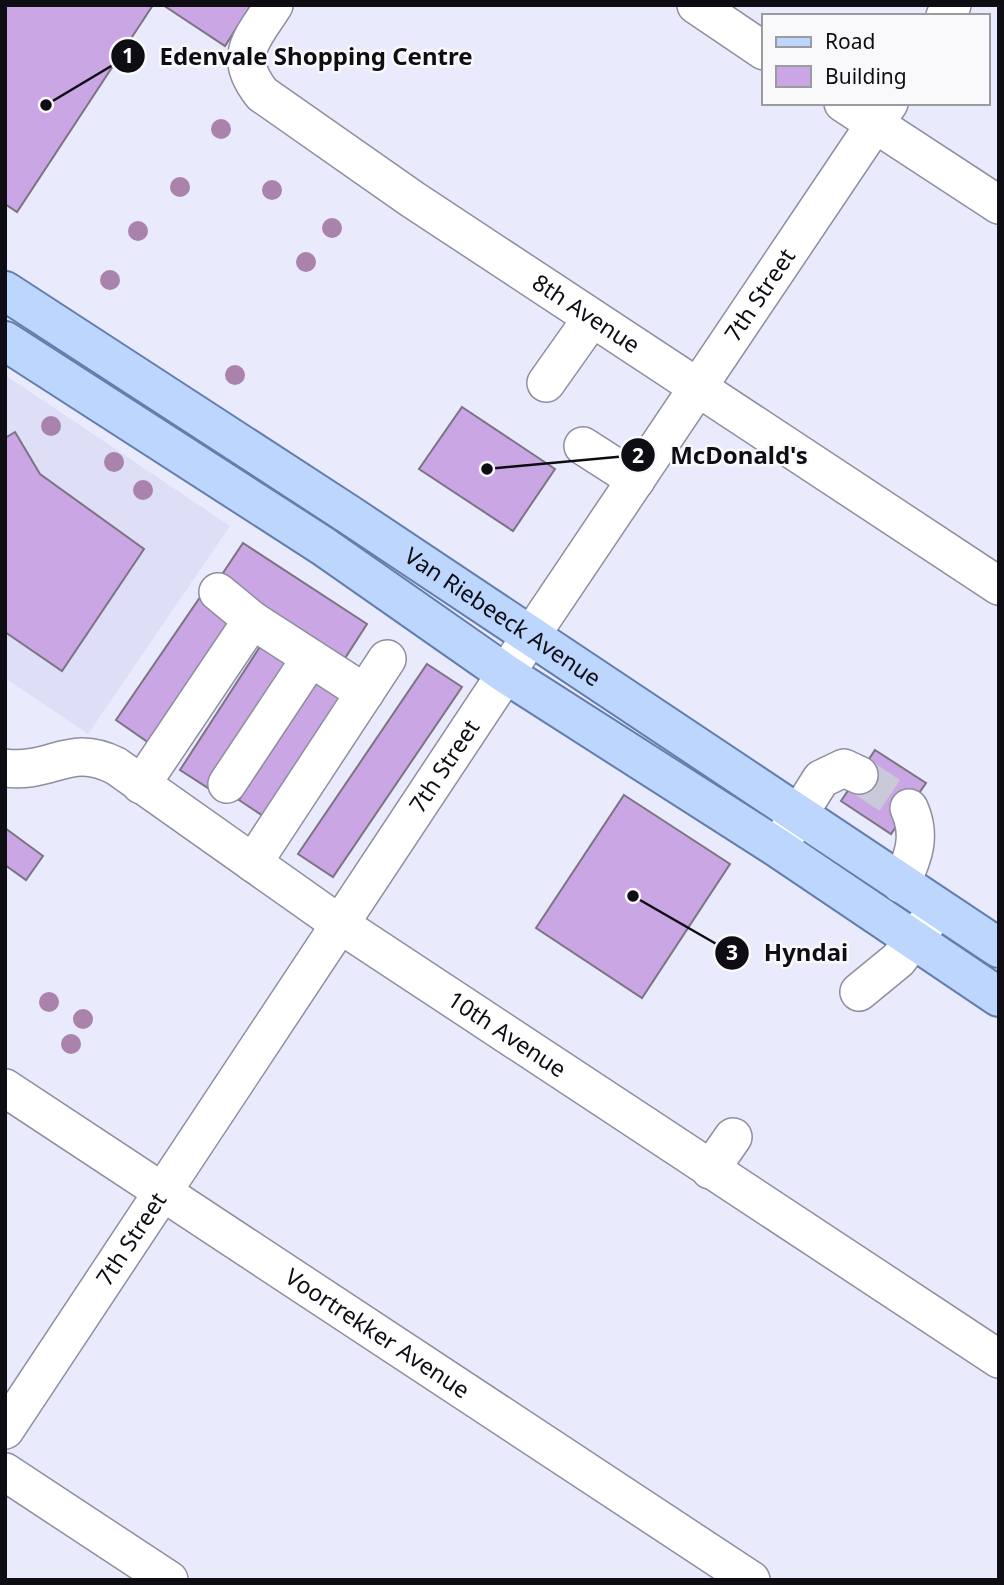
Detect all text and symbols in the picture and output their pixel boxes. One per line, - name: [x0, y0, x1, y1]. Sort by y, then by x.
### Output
- legend: [762, 14, 990, 105]
- text: Road: [825, 27, 875, 55]
- callout: Edenvale Shopping Centre: [111, 34, 487, 79]
- text: Edenvale Shopping Centre: [159, 39, 473, 72]
- text: 1: [122, 41, 134, 69]
- text: Building: [825, 62, 907, 90]
- street label: 7th Street: [716, 242, 802, 347]
- street label: 8th Avenue: [527, 266, 647, 360]
- callout: McDonald's: [621, 433, 821, 478]
- text: McDonald's: [670, 438, 808, 471]
- text: 2: [632, 441, 644, 469]
- street label: Van Riebeeck Avenue: [399, 539, 608, 693]
- street label: 7th Street: [401, 713, 486, 819]
- callout: Hyndai: [715, 930, 862, 975]
- text: Hyndai: [764, 935, 848, 968]
- text: 3: [726, 938, 738, 966]
- street label: 10th Avenue: [442, 983, 573, 1084]
- street label: 7th Street: [88, 1185, 173, 1292]
- street label: Voortrekker Avenue: [279, 1260, 476, 1405]

